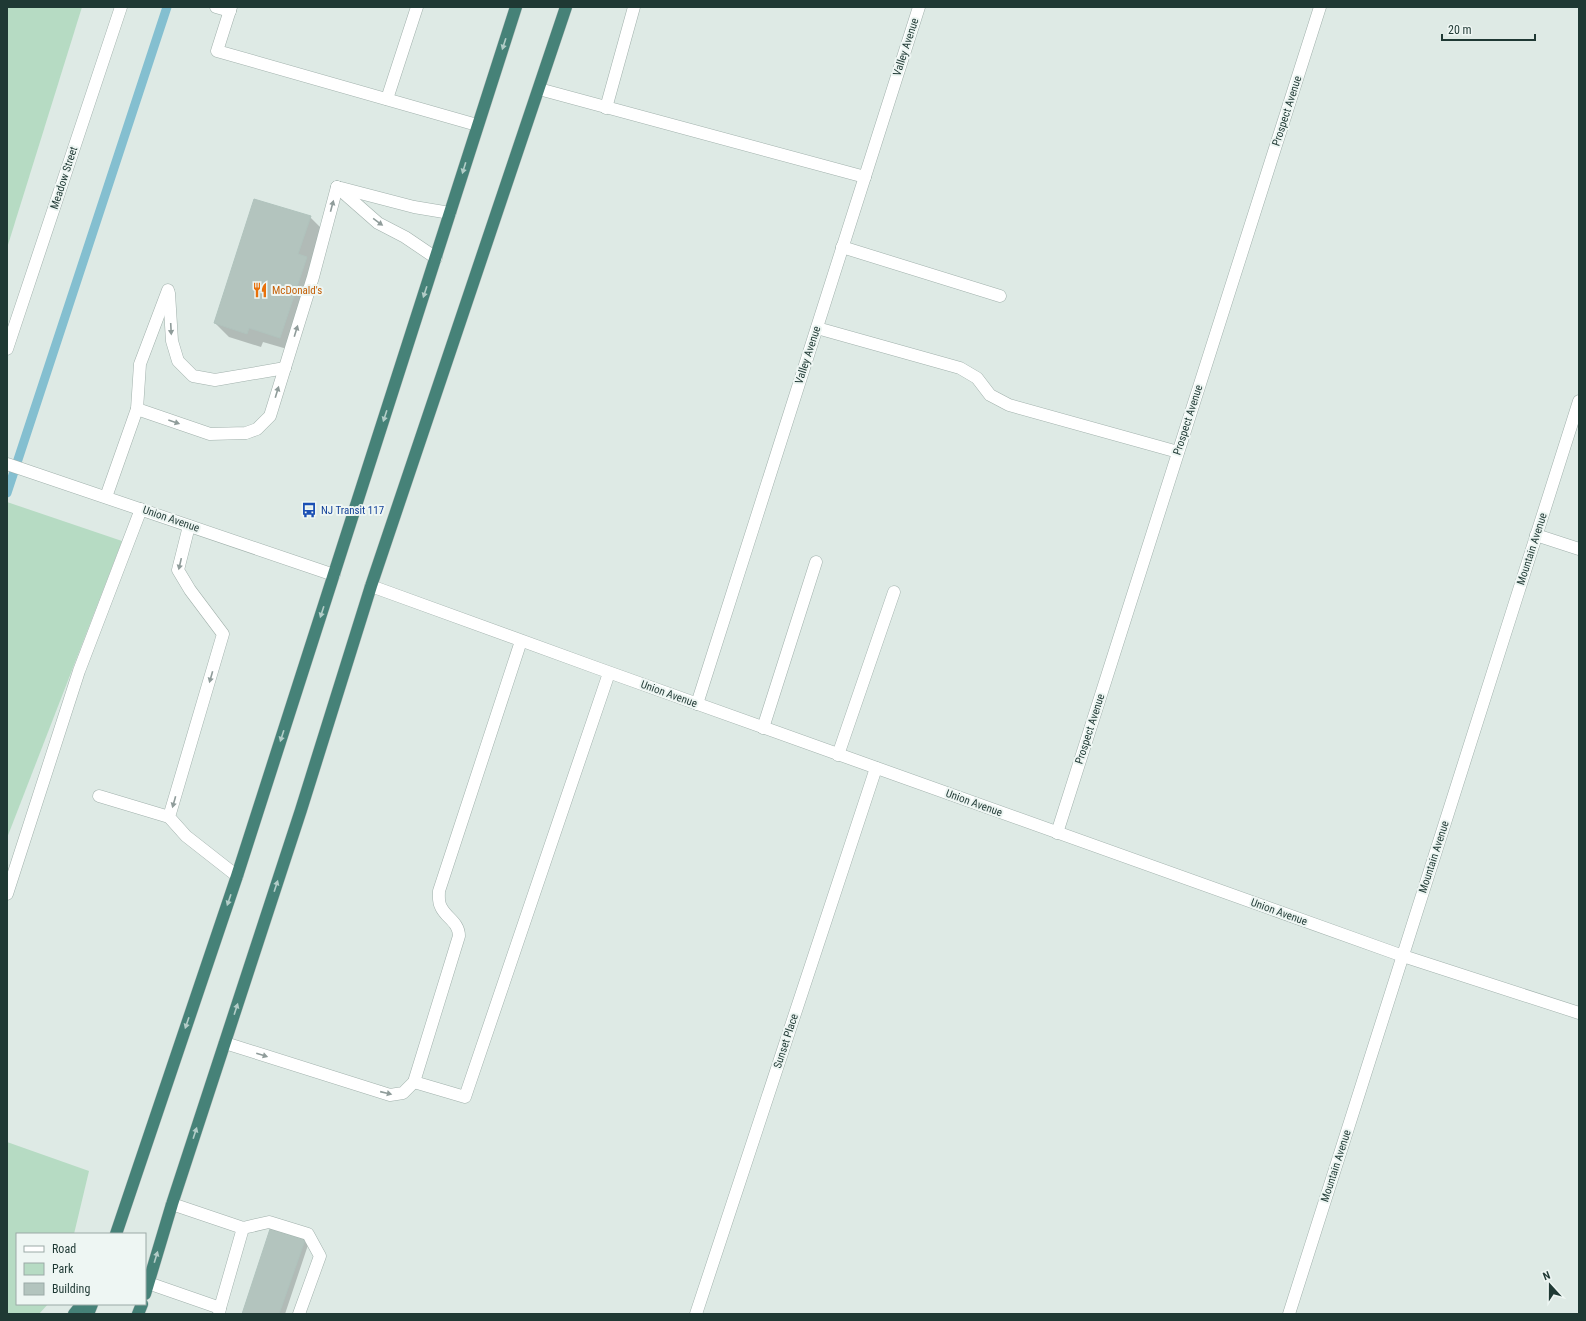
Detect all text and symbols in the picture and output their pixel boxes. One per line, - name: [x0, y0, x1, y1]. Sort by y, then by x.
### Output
- street label: Valley Avenue: [891, 16, 921, 78]
- scale bar: [1442, 16, 1535, 42]
- text: 20 m: [1448, 23, 1472, 37]
- one-way arrow: [501, 38, 507, 50]
- street label: Prospect Avenue: [1270, 74, 1304, 148]
- street label: Meadow Street: [48, 145, 80, 211]
- one-way arrow: [461, 162, 467, 174]
- one-way arrow: [329, 200, 335, 212]
- one-way arrow: [372, 218, 383, 226]
- restaurant icon: McDonald's: [251, 281, 269, 299]
- place label: McDonald's: [272, 284, 322, 297]
- one-way arrow: [422, 286, 428, 298]
- one-way arrow: [168, 323, 175, 335]
- street label: Valley Avenue: [793, 324, 823, 386]
- one-way arrow: [293, 325, 299, 337]
- street label: Prospect Avenue: [1171, 383, 1205, 457]
- one-way arrow: [274, 385, 280, 397]
- one-way arrow: [382, 410, 388, 422]
- one-way arrow: [168, 419, 180, 425]
- bus stop icon: NJ Transit 117: [300, 501, 318, 519]
- street label: Union Avenue: [141, 503, 201, 535]
- place label: NJ Transit 117: [321, 504, 384, 517]
- street label: Mountain Avenue: [1514, 511, 1550, 587]
- one-way arrow: [176, 558, 182, 570]
- one-way arrow: [319, 607, 325, 619]
- one-way arrow: [208, 672, 214, 684]
- street label: Union Avenue: [639, 678, 699, 710]
- street label: Prospect Avenue: [1073, 692, 1107, 766]
- one-way arrow: [279, 730, 285, 742]
- street label: Union Avenue: [944, 787, 1004, 819]
- one-way arrow: [171, 796, 177, 808]
- street label: Mountain Avenue: [1416, 819, 1452, 895]
- one-way arrow: [273, 879, 279, 891]
- one-way arrow: [226, 894, 232, 906]
- street label: Union Avenue: [1249, 896, 1309, 928]
- one-way arrow: [233, 1003, 239, 1015]
- street label: Sunset Place: [771, 1012, 801, 1070]
- one-way arrow: [184, 1017, 190, 1029]
- one-way arrow: [256, 1052, 268, 1058]
- one-way arrow: [380, 1091, 392, 1097]
- one-way arrow: [193, 1126, 199, 1138]
- street label: Mountain Avenue: [1318, 1128, 1354, 1204]
- legend: [16, 1233, 146, 1305]
- text: Road: [52, 1242, 76, 1256]
- one-way arrow: [153, 1250, 159, 1262]
- text: Park: [52, 1262, 74, 1276]
- north arrow: [1530, 1265, 1570, 1305]
- text: N: [1541, 1269, 1552, 1283]
- text: Building: [52, 1282, 90, 1296]

